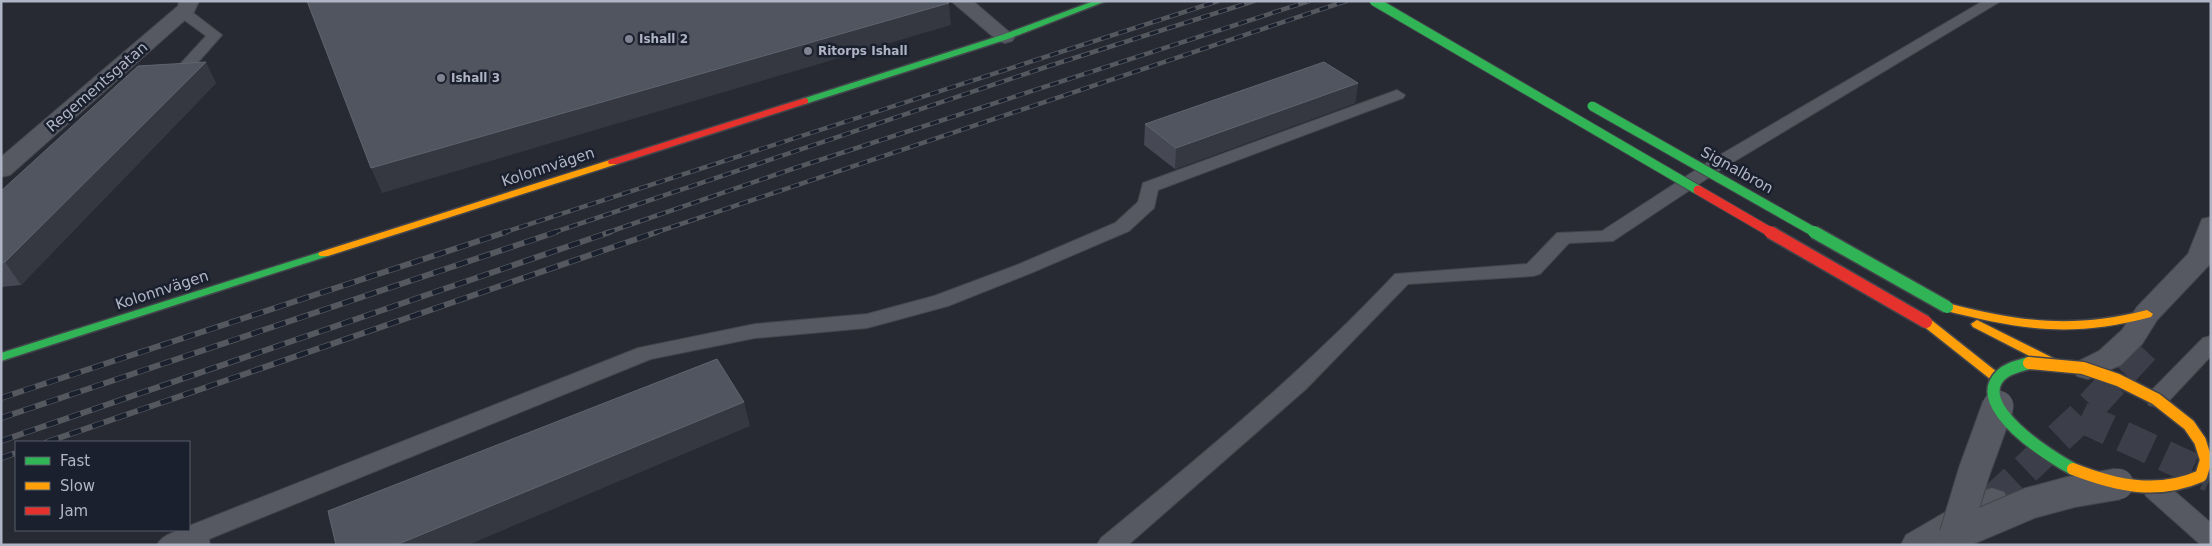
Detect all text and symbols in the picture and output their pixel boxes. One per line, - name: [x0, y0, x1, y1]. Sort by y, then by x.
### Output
- place label: Ishall 2: [639, 32, 688, 46]
- marker: Ishall 2: [623, 33, 635, 45]
- street label: Regementsgatan: [43, 38, 151, 136]
- place label: Ritorps Ishall: [818, 44, 908, 58]
- marker: Ritorps Ishall: [802, 45, 814, 57]
- place label: Ishall 3: [451, 71, 500, 85]
- marker: Ishall 3: [435, 72, 447, 84]
- street label: Kolonnvägen: [499, 143, 597, 191]
- street label: Signalbron: [1698, 143, 1776, 197]
- street label: Kolonnvägen: [113, 266, 211, 314]
- legend: [15, 441, 190, 531]
- text: Fast: [60, 452, 90, 470]
- text: Slow: [60, 477, 95, 495]
- text: Jam: [59, 502, 88, 520]

